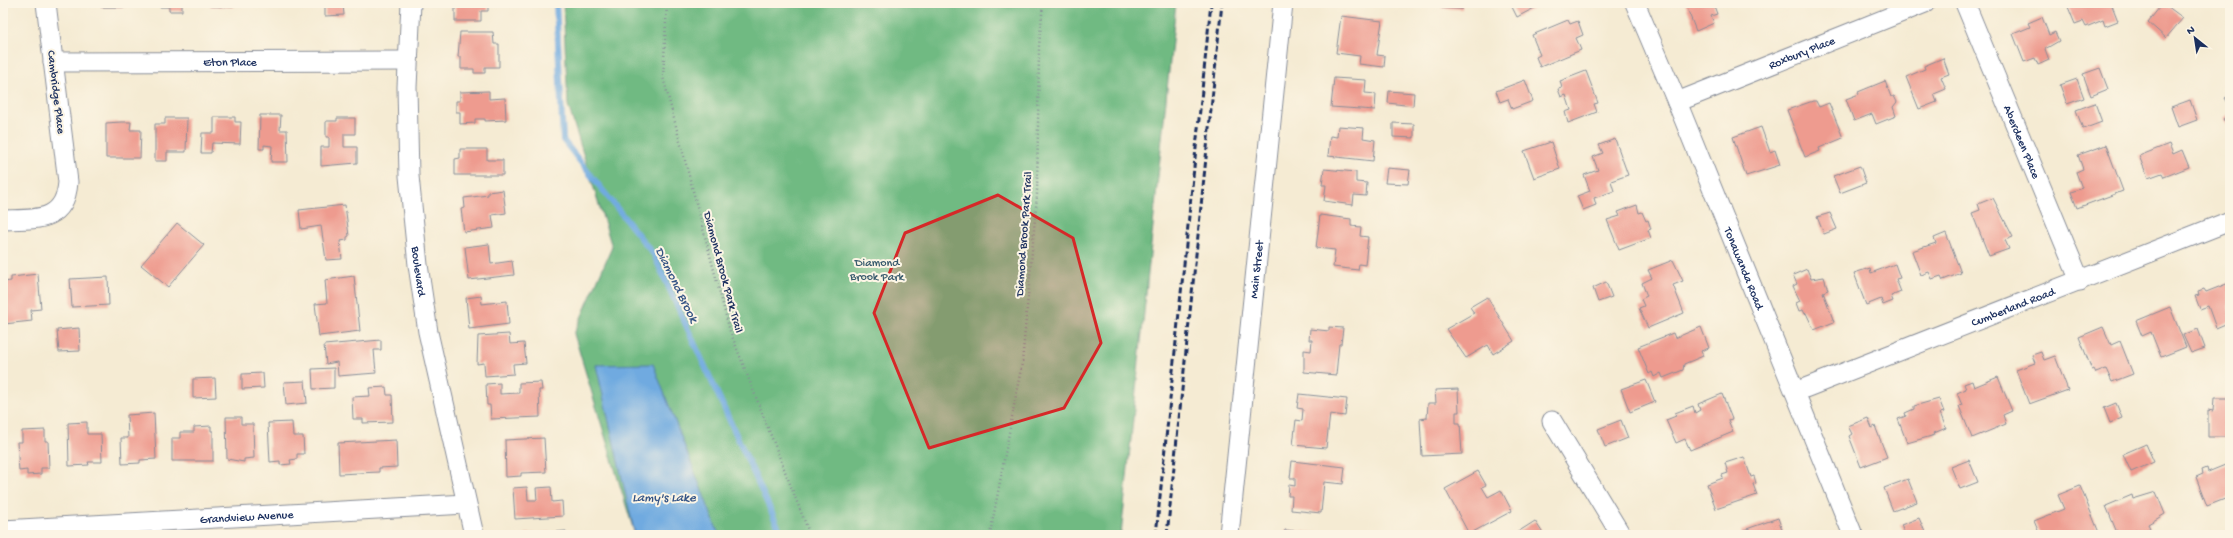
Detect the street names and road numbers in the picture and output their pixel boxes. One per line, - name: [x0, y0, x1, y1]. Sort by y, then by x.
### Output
- street label: Roxbury Place: [1767, 34, 1838, 74]
- street label: Cambridge Place: [43, 50, 67, 136]
- street label: Eton Place: [203, 56, 258, 71]
- street label: Aberdeen Place: [1999, 104, 2042, 182]
- street label: Diamond Brook Park Trail: [1014, 171, 1036, 298]
- street label: Diamond Brook Park Trail: [699, 209, 745, 335]
- street label: Tonawanda Road: [1719, 225, 1766, 313]
- street label: Main Street: [1248, 239, 1268, 299]
- street label: Boulevard: [407, 245, 428, 298]
- street label: Cumberland Road: [1970, 285, 2058, 331]
- street label: Grandview Avenue: [200, 509, 295, 528]

